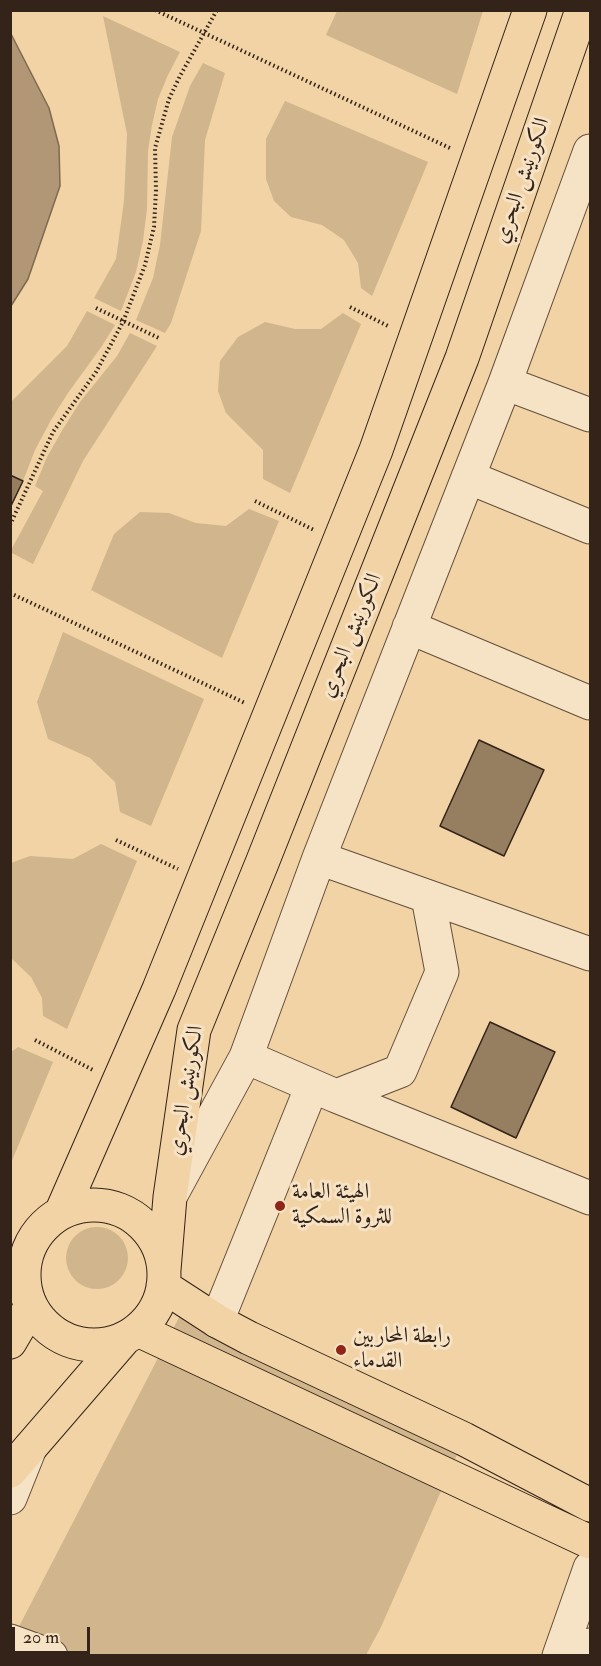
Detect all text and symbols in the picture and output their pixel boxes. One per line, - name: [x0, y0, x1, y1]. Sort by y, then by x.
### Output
- street label: الكورنيش البحري: [489, 115, 557, 247]
- street label: الكورنيش البحري: [315, 570, 389, 702]
- street label: الكورنيش البحري: [164, 1024, 210, 1158]
- place label: الهيئة العامة للثروة السمكية: [292, 1180, 392, 1232]
- marker: الهيئة العامة للثروة السمكية: [273, 1199, 287, 1213]
- place label: رابطة المحاربين القدماء: [353, 1324, 451, 1376]
- marker: رابطة المحاربين القدماء: [334, 1343, 348, 1357]
- scale bar: [15, 1615, 93, 1653]
- text: 20 m: [23, 1626, 59, 1649]

